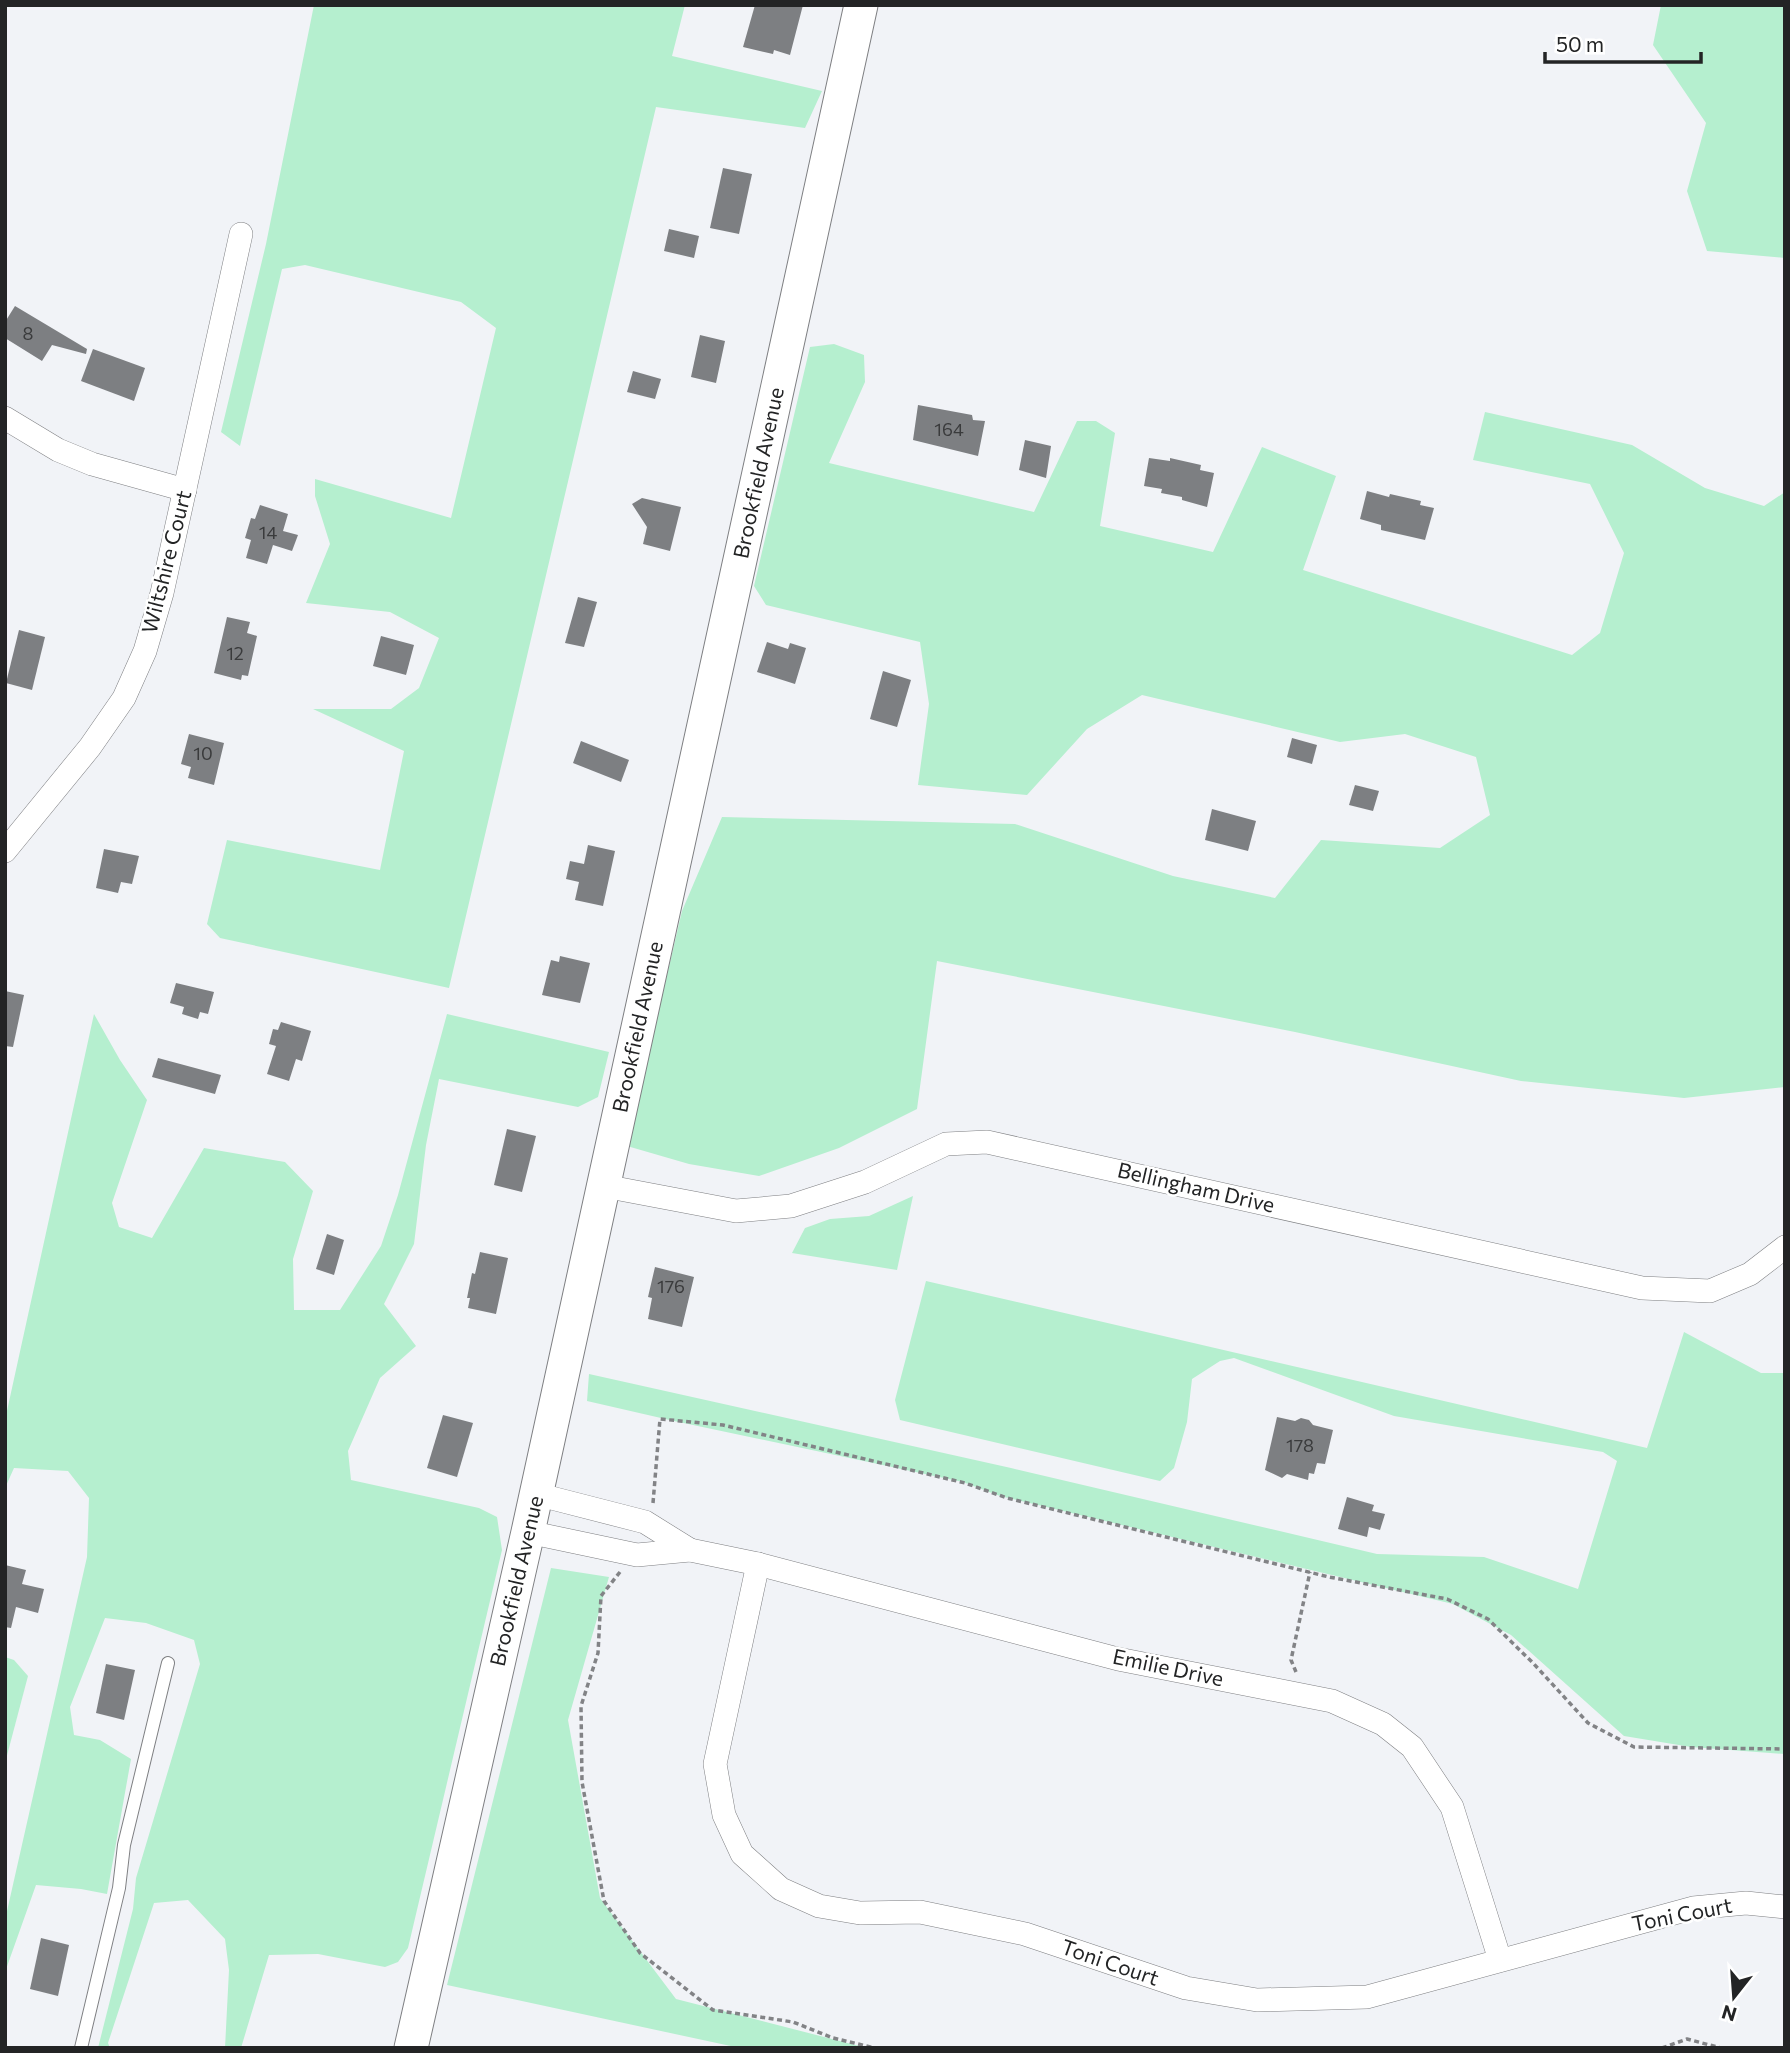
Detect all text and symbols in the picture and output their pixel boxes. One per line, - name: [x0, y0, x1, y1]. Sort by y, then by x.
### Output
- scale bar: [1545, 21, 1701, 65]
- text: 50 m: [1556, 31, 1604, 56]
- house number: 8: [23, 322, 34, 344]
- street label: Brookfield Avenue: [727, 385, 788, 561]
- house number: 164: [934, 418, 964, 440]
- street label: Wiltshire Court: [136, 488, 195, 636]
- house number: 14: [259, 521, 277, 543]
- house number: 12: [226, 642, 244, 664]
- house number: 10: [193, 742, 213, 764]
- street label: Brookfield Avenue: [606, 939, 667, 1115]
- street label: Bellingham Drive: [1115, 1156, 1277, 1217]
- house number: 176: [657, 1275, 685, 1297]
- house number: 178: [1286, 1434, 1314, 1456]
- street label: Brookfield Avenue: [484, 1493, 547, 1668]
- street label: Emilie Drive: [1111, 1643, 1226, 1690]
- street label: Toni Court: [1630, 1892, 1734, 1935]
- street label: Toni Court: [1058, 1933, 1163, 1990]
- north arrow: [1699, 1962, 1769, 2032]
- text: N: [1719, 2001, 1739, 2027]

